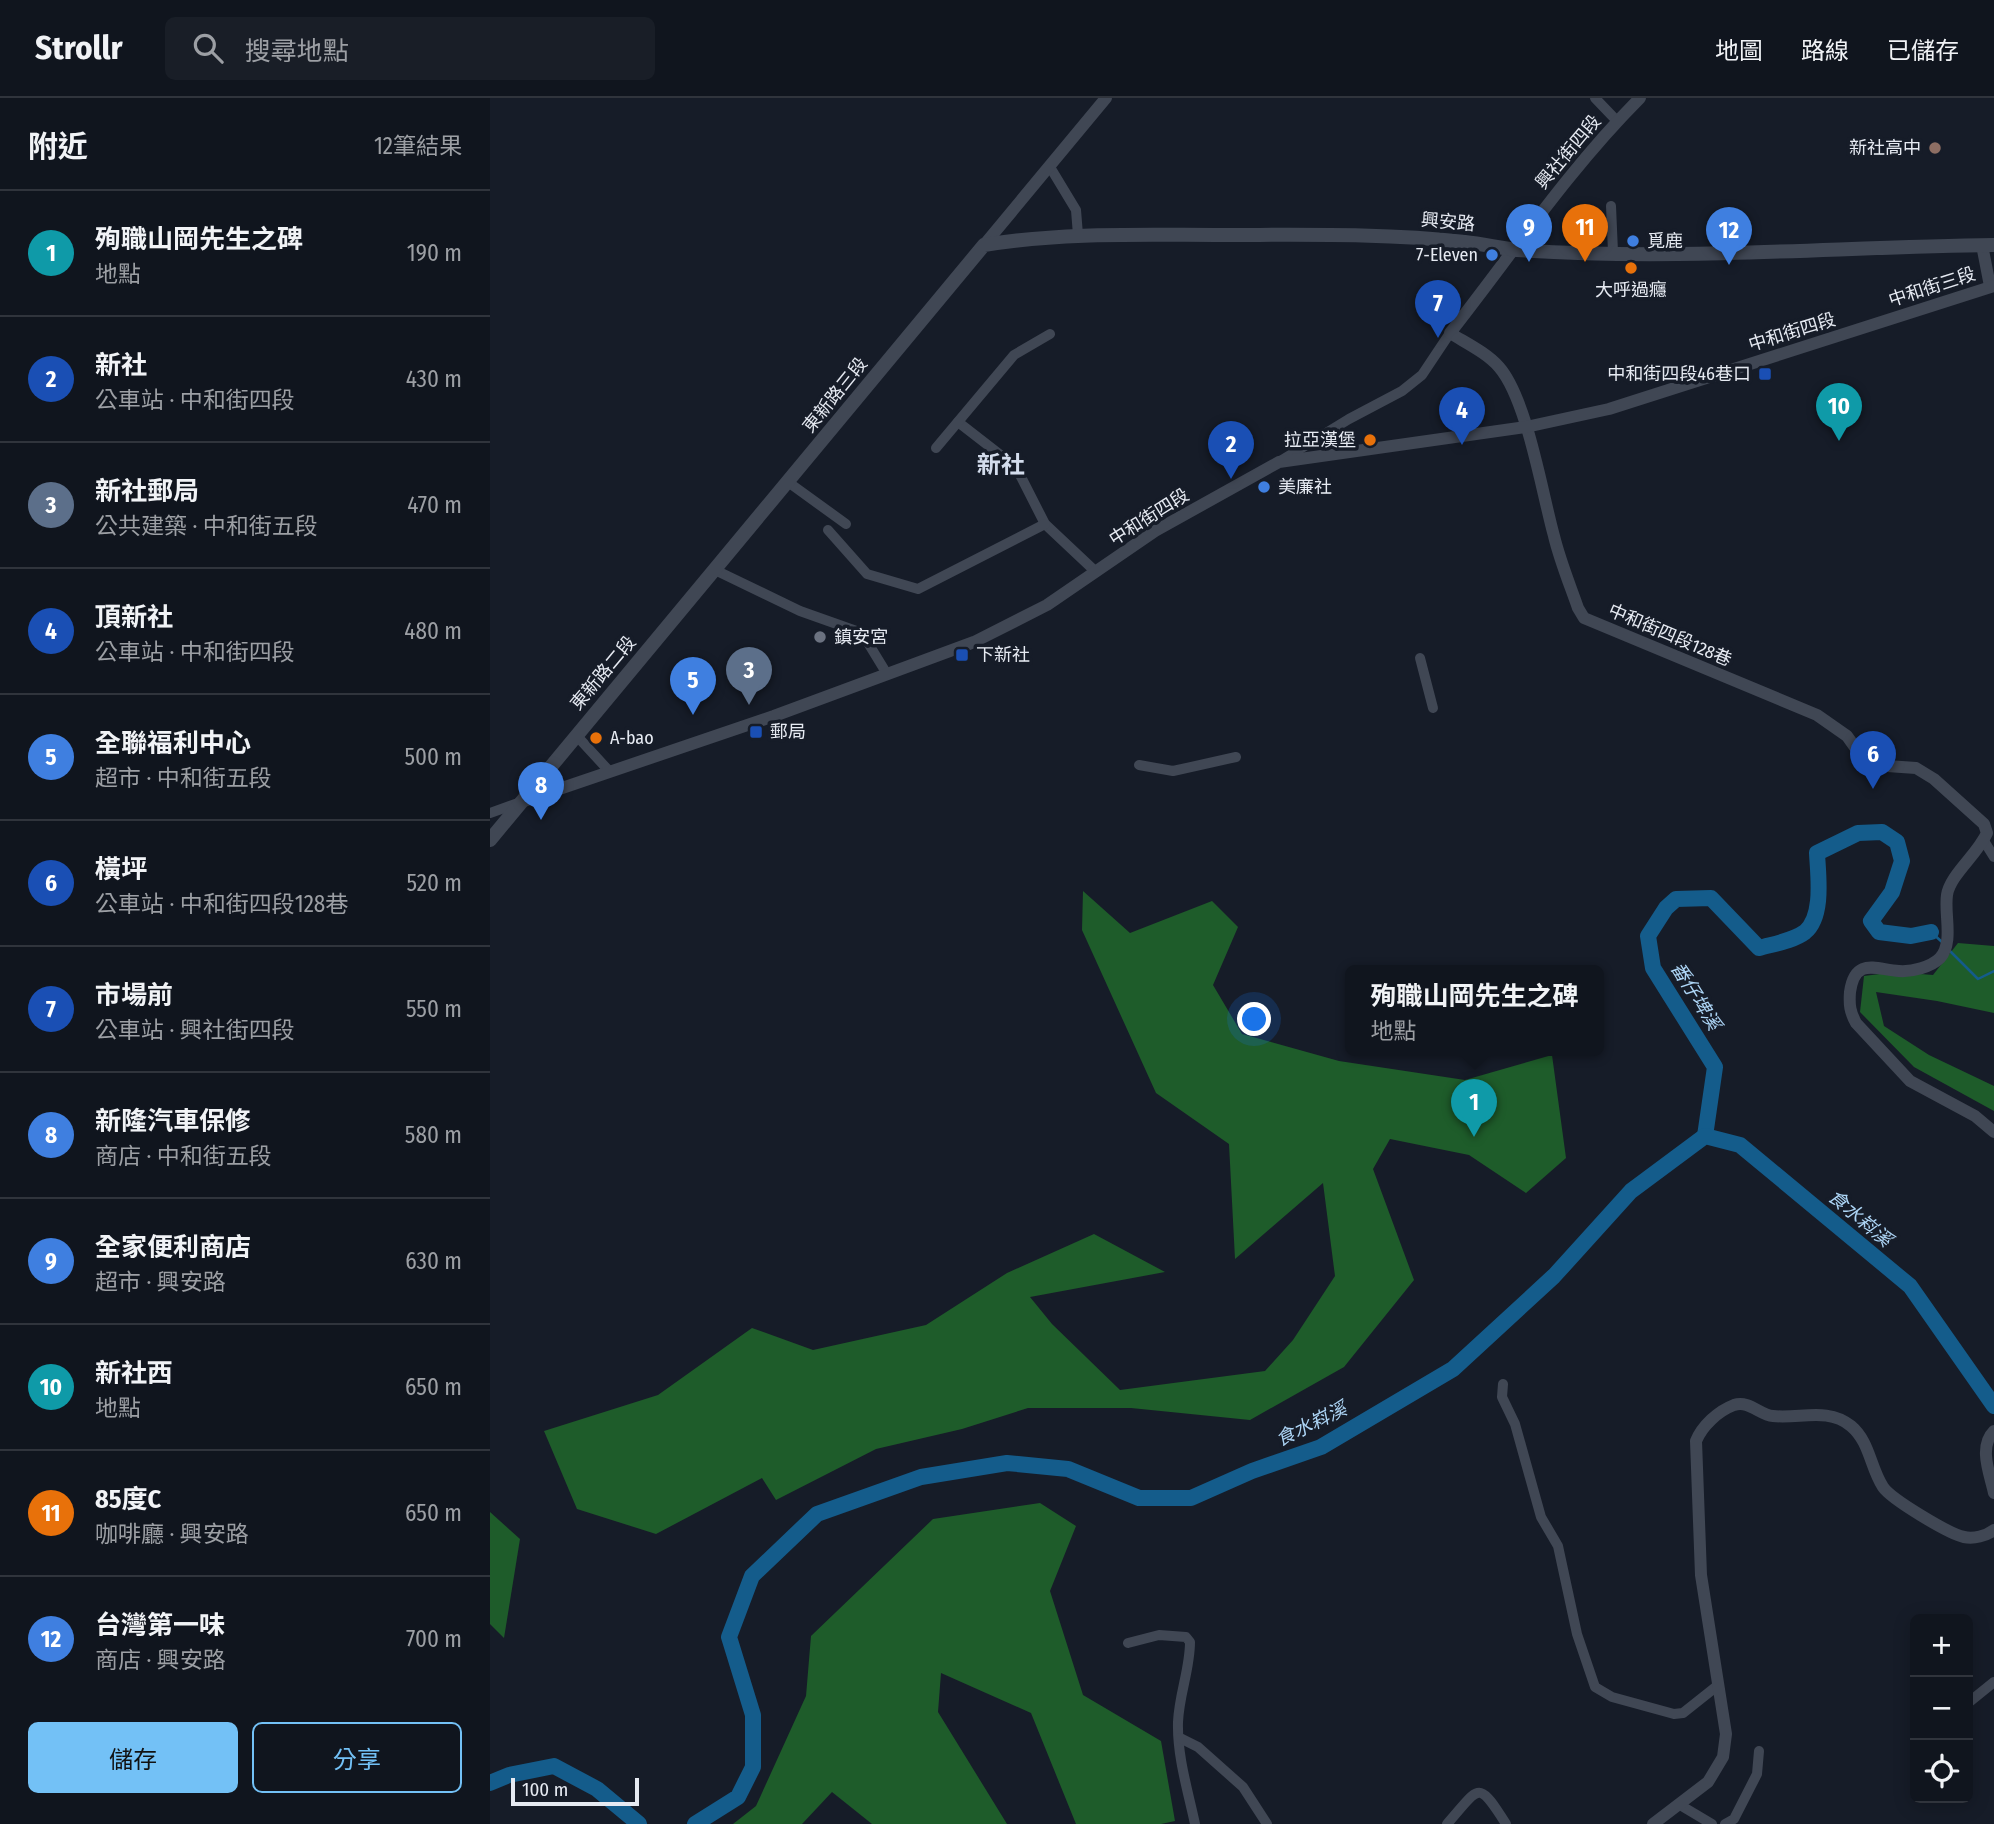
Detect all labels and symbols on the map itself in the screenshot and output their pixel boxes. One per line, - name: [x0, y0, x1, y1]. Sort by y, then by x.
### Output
- street label: 興社街四段: [1531, 110, 1605, 194]
- place label: 新社高中: [1849, 137, 1921, 159]
- marker: 新社高中: [1927, 140, 1943, 156]
- pin: 9: [1506, 204, 1552, 262]
- pin: 11: [1562, 204, 1608, 262]
- pin: 12: [1706, 207, 1752, 265]
- street label: 興安路: [1420, 209, 1476, 235]
- place label: 覓鹿: [1647, 230, 1683, 252]
- marker: 覓鹿: [1625, 233, 1641, 249]
- place label: 7-Eleven: [1416, 244, 1478, 266]
- marker: 7-Eleven: [1484, 247, 1500, 263]
- marker: 大呼過癮: [1623, 260, 1639, 276]
- street label: 中和街三段: [1886, 263, 1978, 311]
- place label: 大呼過癮: [1595, 279, 1667, 301]
- pin: 7: [1415, 280, 1461, 338]
- street label: 中和街四段: [1746, 308, 1838, 356]
- street label: 東新路三段: [798, 353, 872, 437]
- place label: 中和街四段46巷口: [1607, 363, 1751, 385]
- marker: 中和街四段46巷口: [1757, 366, 1773, 382]
- pin: 10: [1816, 383, 1862, 441]
- pin: 4: [1439, 387, 1485, 445]
- pin: 2: [1208, 421, 1254, 479]
- place label: 拉亞漢堡: [1284, 429, 1356, 451]
- marker: 拉亞漢堡: [1362, 432, 1378, 448]
- district label: 新社: [977, 451, 1025, 479]
- place label: 美廉社: [1278, 476, 1332, 498]
- marker: 美廉社: [1256, 479, 1272, 495]
- street label: 中和街四段: [1105, 484, 1193, 550]
- street label: 中和街四段128巷: [1605, 599, 1735, 671]
- place label: 鎮安宮: [834, 626, 888, 648]
- marker: 鎮安宮: [812, 629, 828, 645]
- street label: 東新路二段: [566, 631, 640, 715]
- place label: 下新社: [976, 644, 1030, 666]
- pin: 3: [726, 647, 772, 705]
- marker: 下新社: [954, 647, 970, 663]
- pin: 5: [670, 657, 716, 715]
- place label: 郵局: [770, 721, 806, 743]
- marker: 郵局: [748, 724, 764, 740]
- place label: A-bao: [610, 727, 654, 749]
- marker: A-bao: [588, 730, 604, 746]
- pin: 6: [1850, 731, 1896, 789]
- pin: 8: [518, 762, 564, 820]
- water label: 番仔埤溪: [1666, 958, 1727, 1037]
- your location: [1237, 1002, 1271, 1036]
- pin: 1: [1451, 1079, 1497, 1137]
- water label: 食水嵙溪: [1823, 1185, 1899, 1253]
- water label: 食水嵙溪: [1272, 1396, 1353, 1451]
- scale bar: [511, 1775, 639, 1807]

